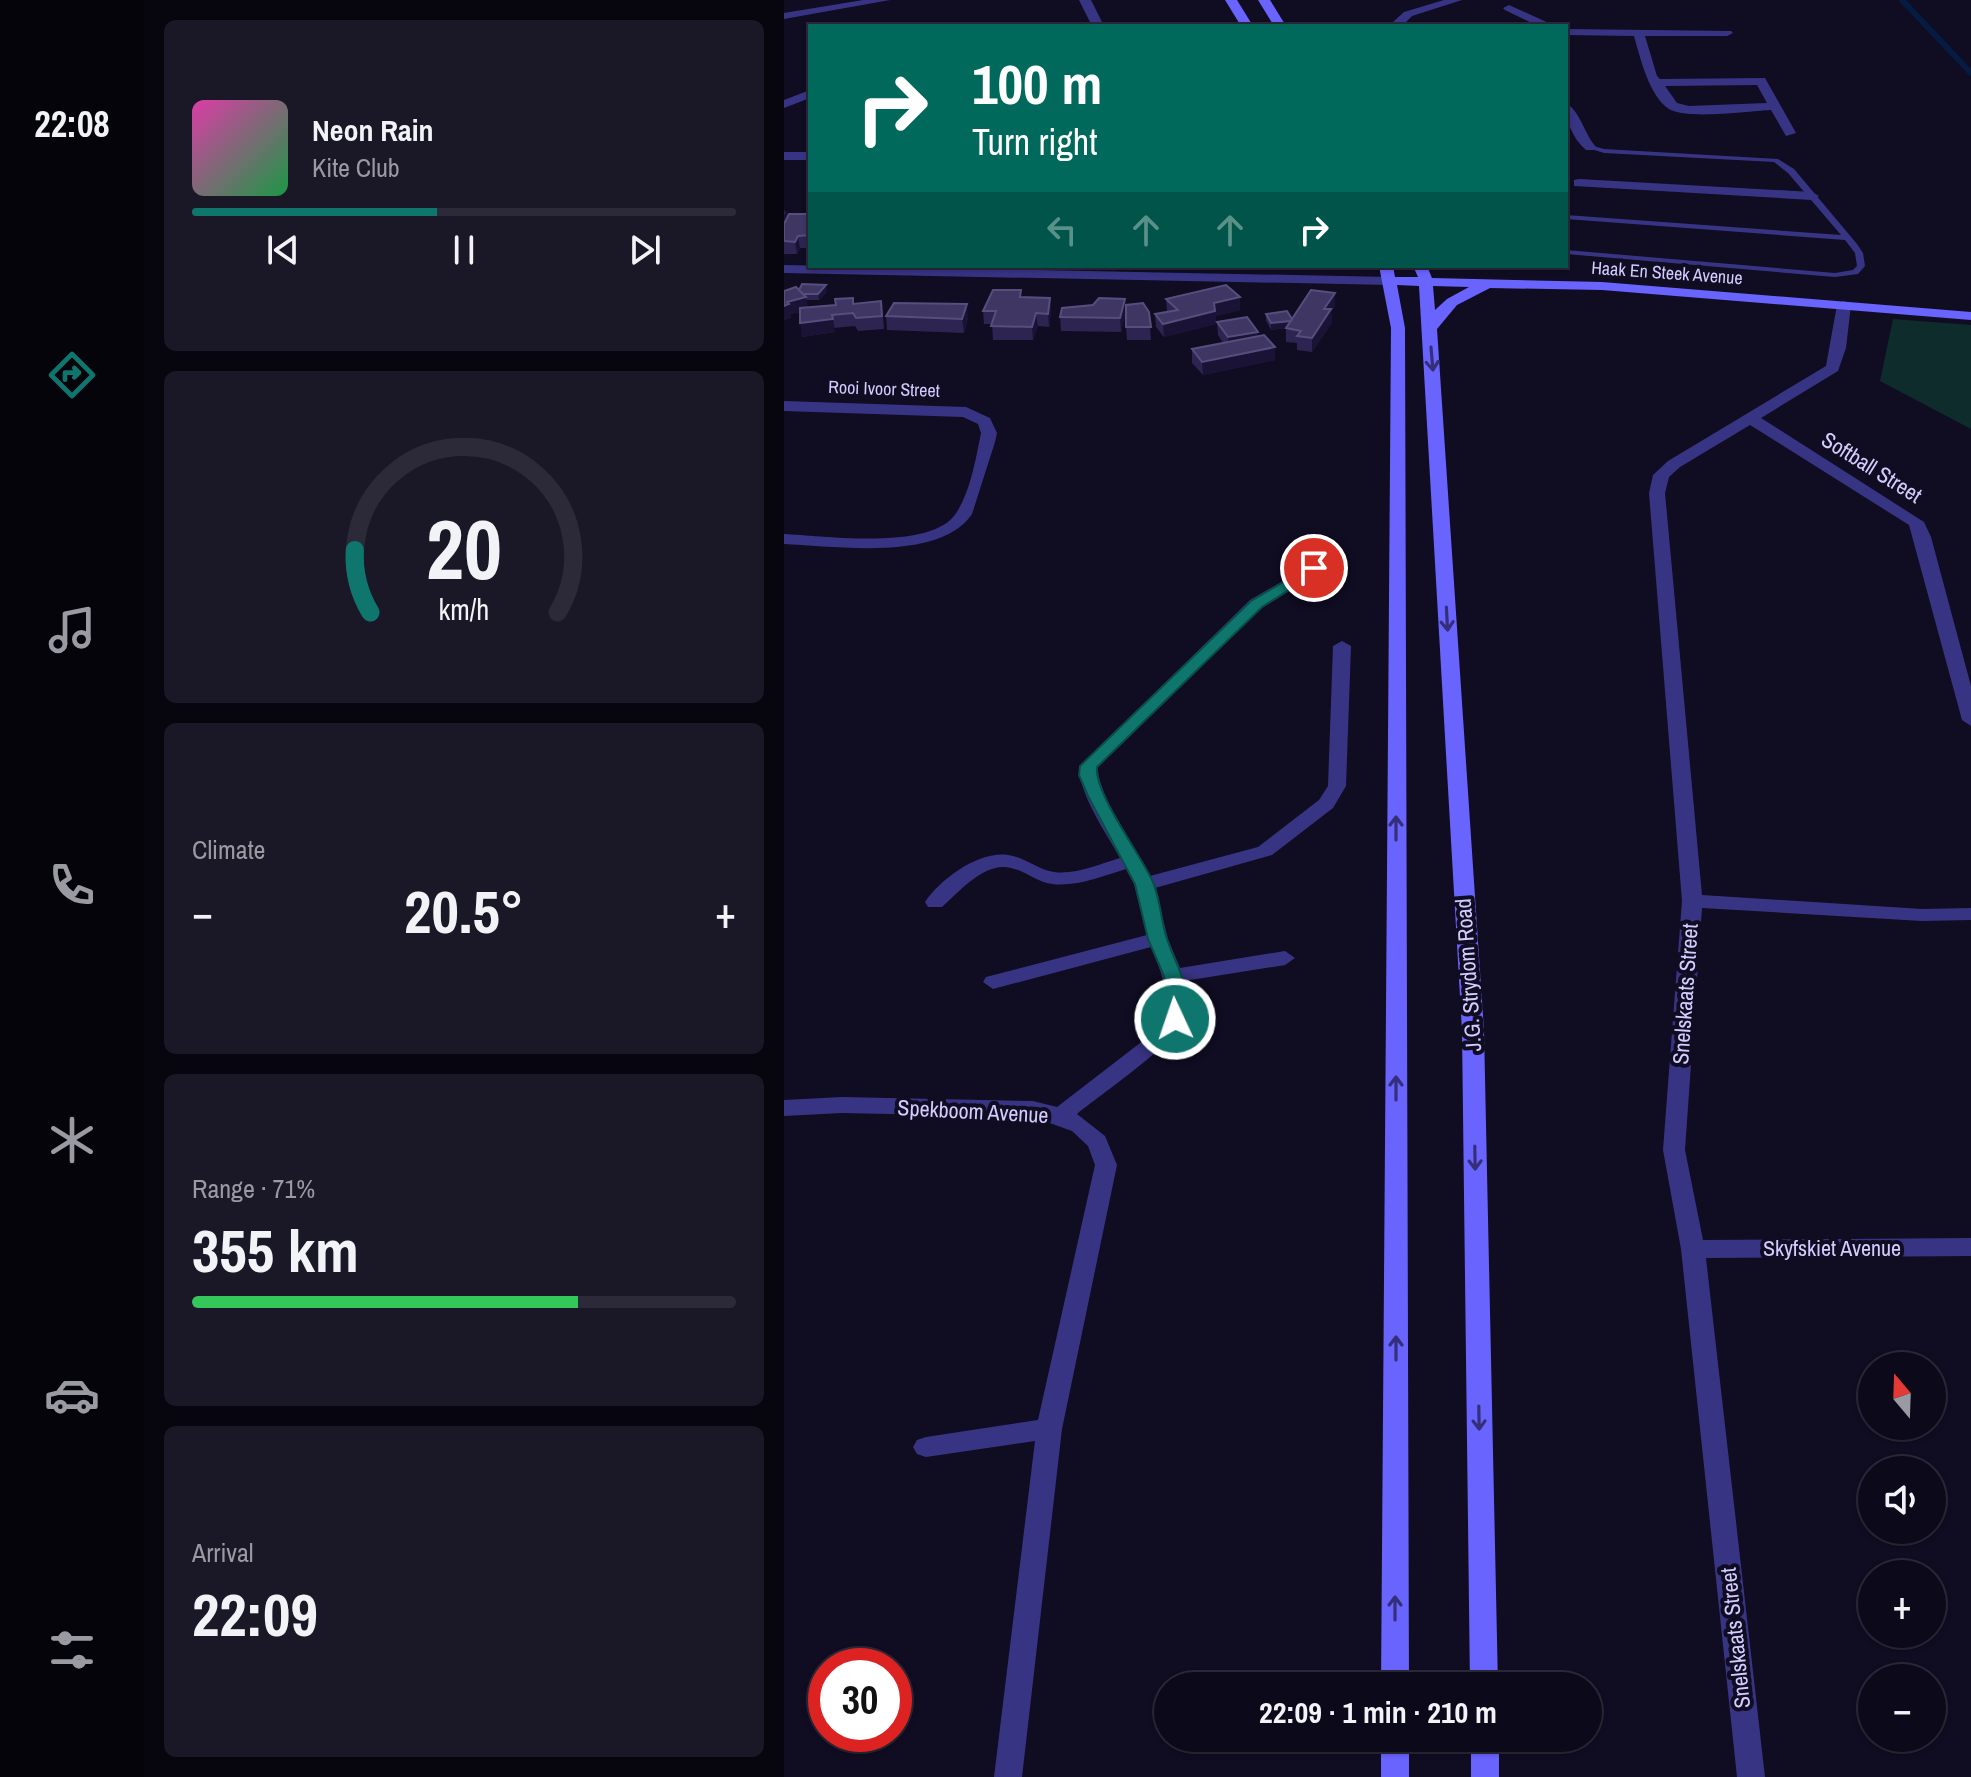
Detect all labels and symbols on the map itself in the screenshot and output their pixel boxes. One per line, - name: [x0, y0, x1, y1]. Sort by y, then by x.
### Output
- street label: Haak En Steek Avenue: [1591, 255, 1744, 290]
- one-way arrow: [1425, 345, 1440, 372]
- street label: Rooi Ivoor Street: [828, 374, 940, 403]
- street label: Softball Street: [1816, 424, 1928, 510]
- pin: [1280, 534, 1348, 602]
- one-way arrow: [1440, 605, 1455, 632]
- one-way arrow: [1388, 815, 1404, 842]
- street label: J.G. Strydom Road: [1448, 897, 1488, 1053]
- street label: Snelskaats Street: [1665, 922, 1705, 1066]
- position arrow: [1133, 977, 1217, 1061]
- one-way arrow: [1388, 1075, 1404, 1102]
- street label: Spekboom Avenue: [897, 1092, 1049, 1130]
- one-way arrow: [1467, 1144, 1483, 1171]
- street label: Skyfskiet Avenue: [1763, 1233, 1901, 1263]
- one-way arrow: [1388, 1335, 1404, 1362]
- north arrow: [1858, 1352, 1946, 1440]
- one-way arrow: [1472, 1404, 1487, 1431]
- street label: Snelskaats Street: [1713, 1566, 1757, 1710]
- one-way arrow: [1387, 1595, 1403, 1622]
- speed limit sign: 30: [808, 1648, 912, 1752]

